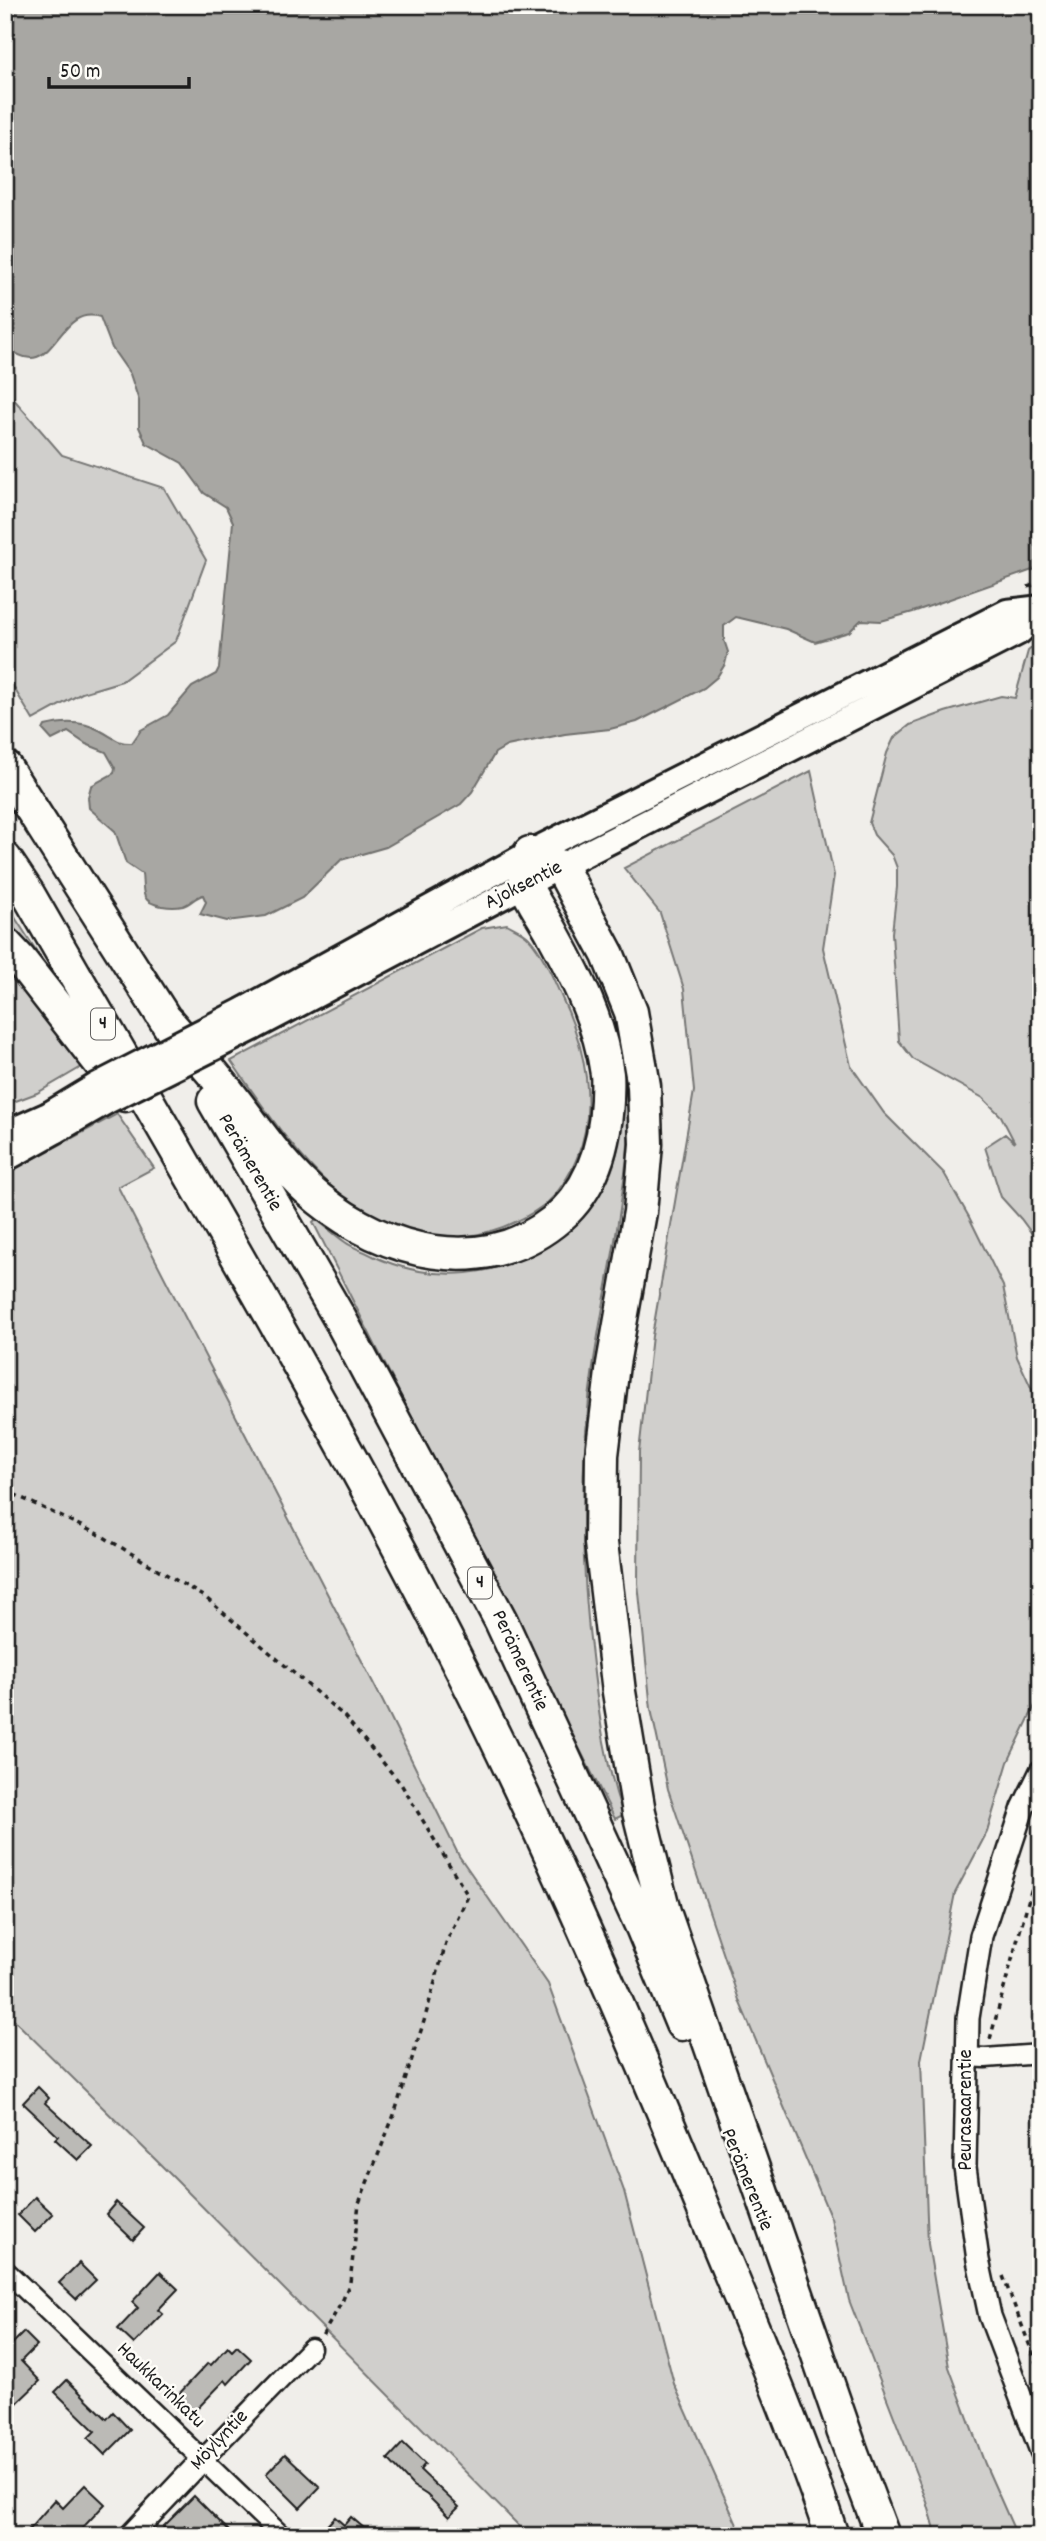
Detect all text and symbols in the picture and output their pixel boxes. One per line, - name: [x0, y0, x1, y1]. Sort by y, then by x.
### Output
- scale bar: [49, 46, 189, 90]
- text: 50 m: [60, 58, 100, 88]
- street label: Ajoksentie: [480, 854, 568, 918]
- road number: 4: [91, 1008, 115, 1040]
- street label: Perämerentie: [209, 1109, 289, 1217]
- road number: 4: [468, 1568, 492, 1598]
- street label: Perämerentie: [483, 1606, 555, 1716]
- street label: Peurasaarentie: [952, 2049, 982, 2171]
- street label: Perämerentie: [712, 2124, 780, 2236]
- street label: Haukkarinkatu: [109, 2336, 211, 2436]
- street label: Möylyntie: [184, 2404, 256, 2478]

